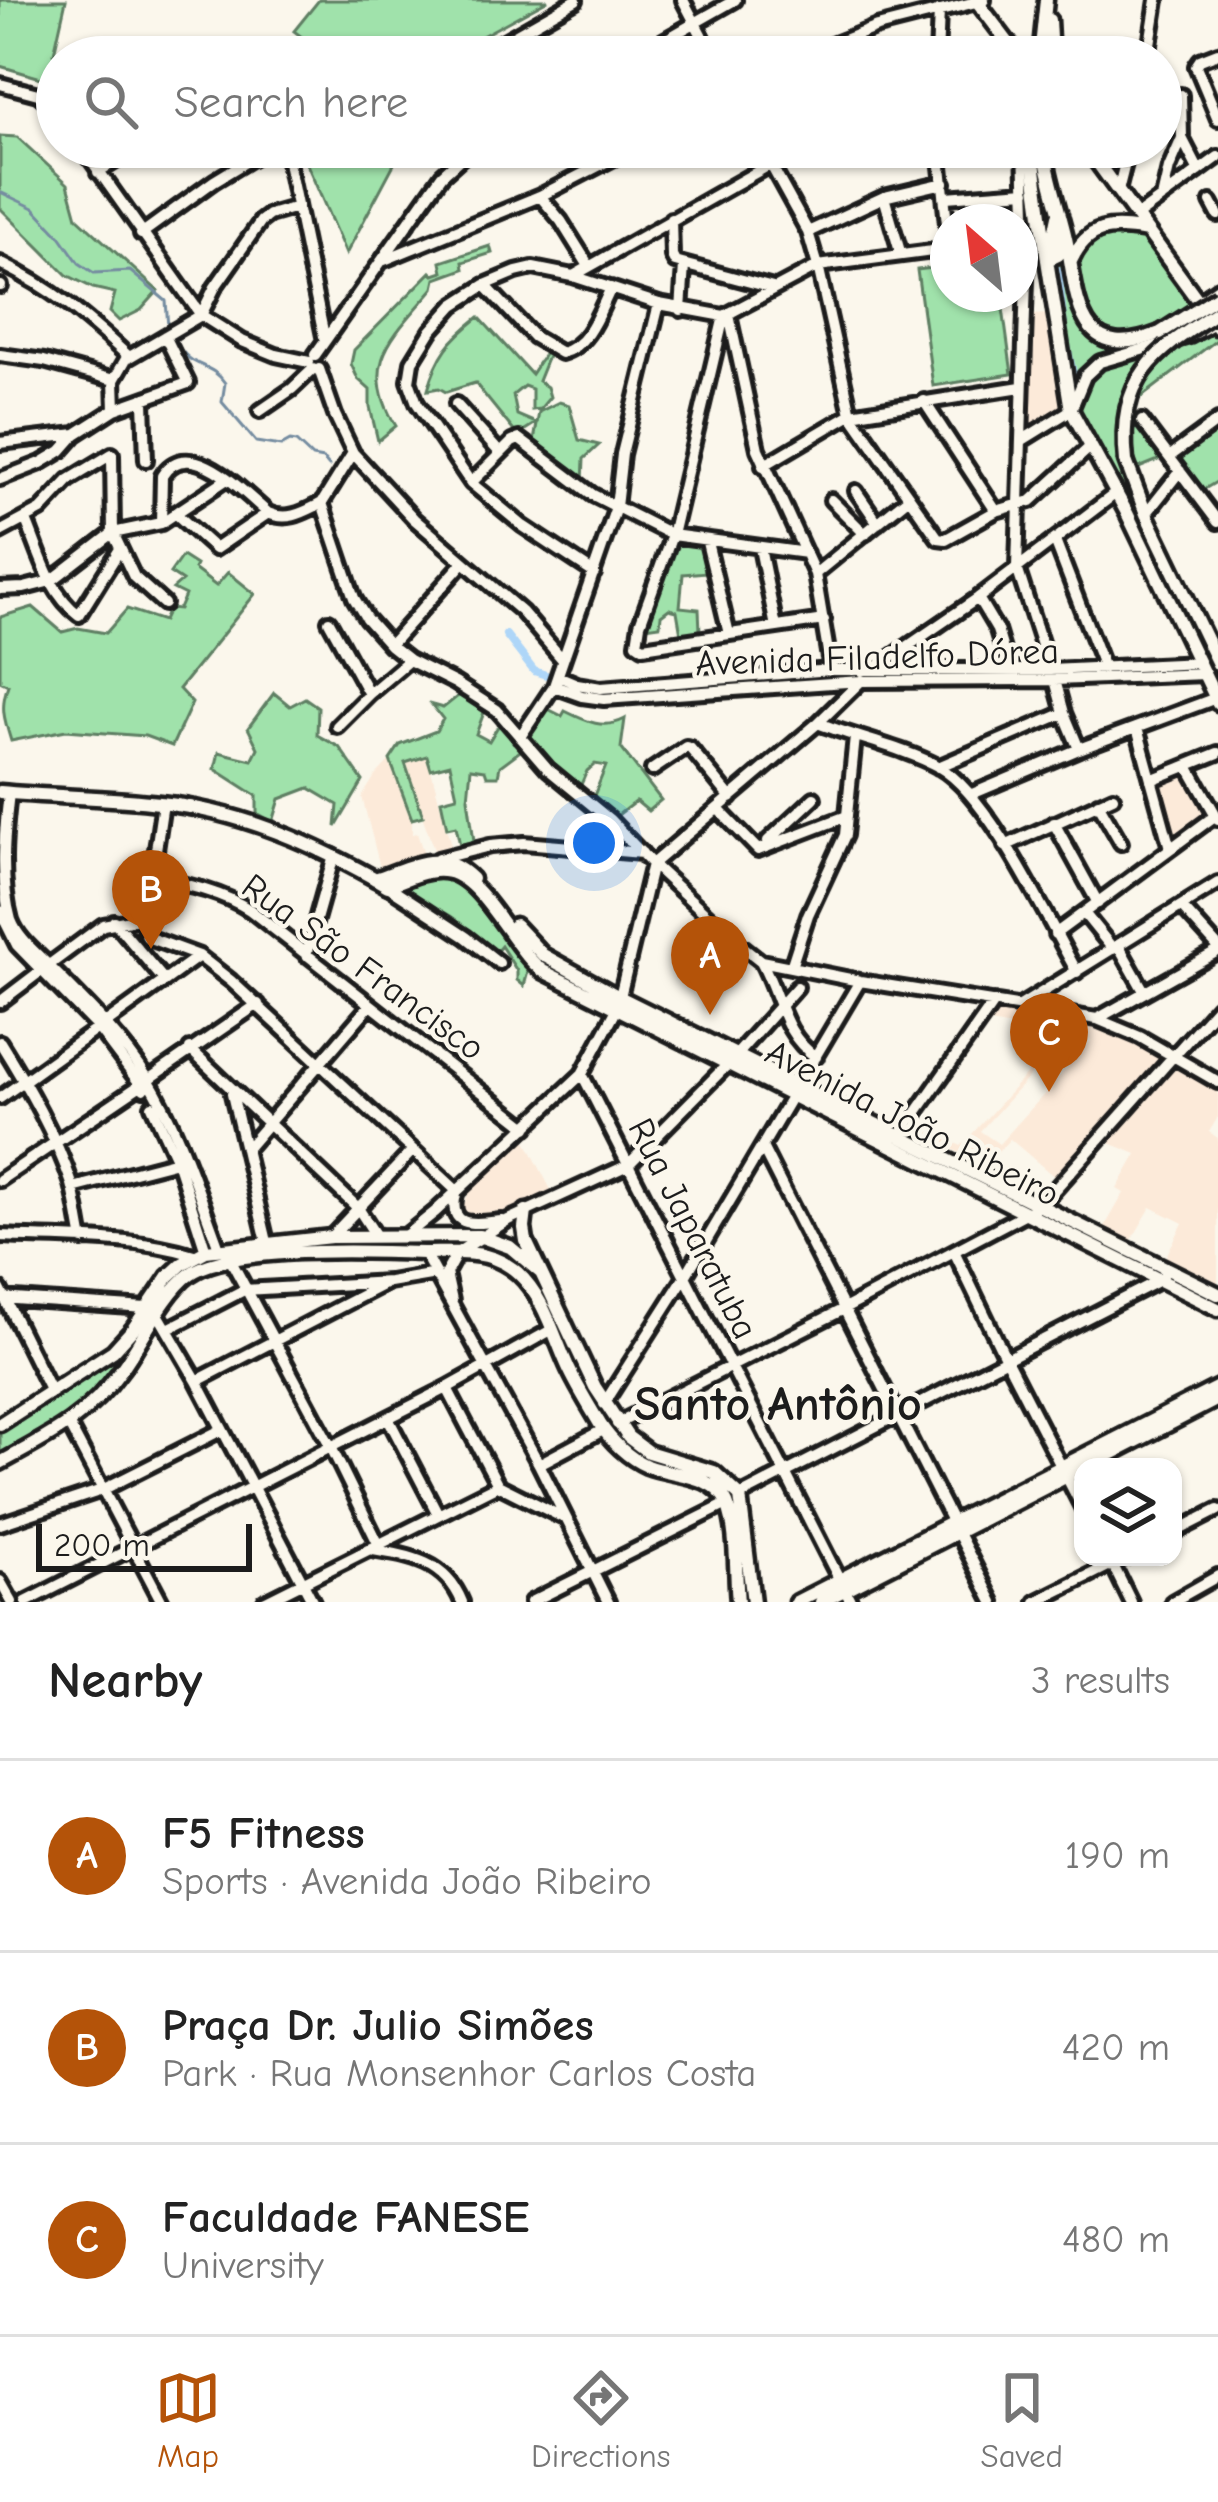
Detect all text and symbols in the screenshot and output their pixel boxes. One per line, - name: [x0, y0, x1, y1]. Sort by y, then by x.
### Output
- search box: [36, 36, 1182, 168]
- icon: search: [78, 69, 144, 135]
- text: Search here: [174, 76, 408, 128]
- north arrow: [930, 204, 1038, 312]
- street label: Avenida Filadelfo Dórea: [695, 631, 1060, 684]
- your location: [564, 813, 624, 873]
- pin: B: [112, 850, 190, 949]
- street label: Rua São Francisco: [234, 866, 492, 1069]
- pin: A: [671, 916, 749, 1015]
- pin: C: [1010, 993, 1088, 1092]
- street label: Avenida João Ribeiro: [759, 1032, 1066, 1215]
- street label: Rua Japaratuba: [619, 1112, 766, 1346]
- district label: Santo Antônio: [634, 1377, 922, 1432]
- map controls: [1074, 1458, 1182, 1566]
- button: layers: [1074, 1458, 1182, 1566]
- scale bar: [36, 1518, 252, 1571]
- text: 200 m: [54, 1526, 150, 1564]
- text: Nearby: [48, 1651, 202, 1710]
- text: 3 results: [1031, 1658, 1170, 1703]
- text: F5 Fitness: [162, 1807, 365, 1859]
- text: A: [76, 1833, 98, 1878]
- text: 190 m: [1065, 1833, 1170, 1878]
- text: Sports · Avenida João Ribeiro: [162, 1859, 652, 1904]
- text: Praça Dr. Julio Simões: [162, 1999, 594, 2051]
- text: B: [75, 2025, 99, 2070]
- text: 420 m: [1062, 2025, 1170, 2070]
- text: Park · Rua Monsenhor Carlos Costa: [162, 2051, 756, 2096]
- text: Faculdade FANESE: [162, 2191, 529, 2243]
- text: C: [75, 2217, 99, 2262]
- text: 480 m: [1062, 2217, 1170, 2262]
- text: University: [162, 2243, 324, 2288]
- tab: Map: [155, 2365, 221, 2475]
- tab: Directions: [531, 2365, 671, 2475]
- tab: Saved: [981, 2365, 1063, 2475]

